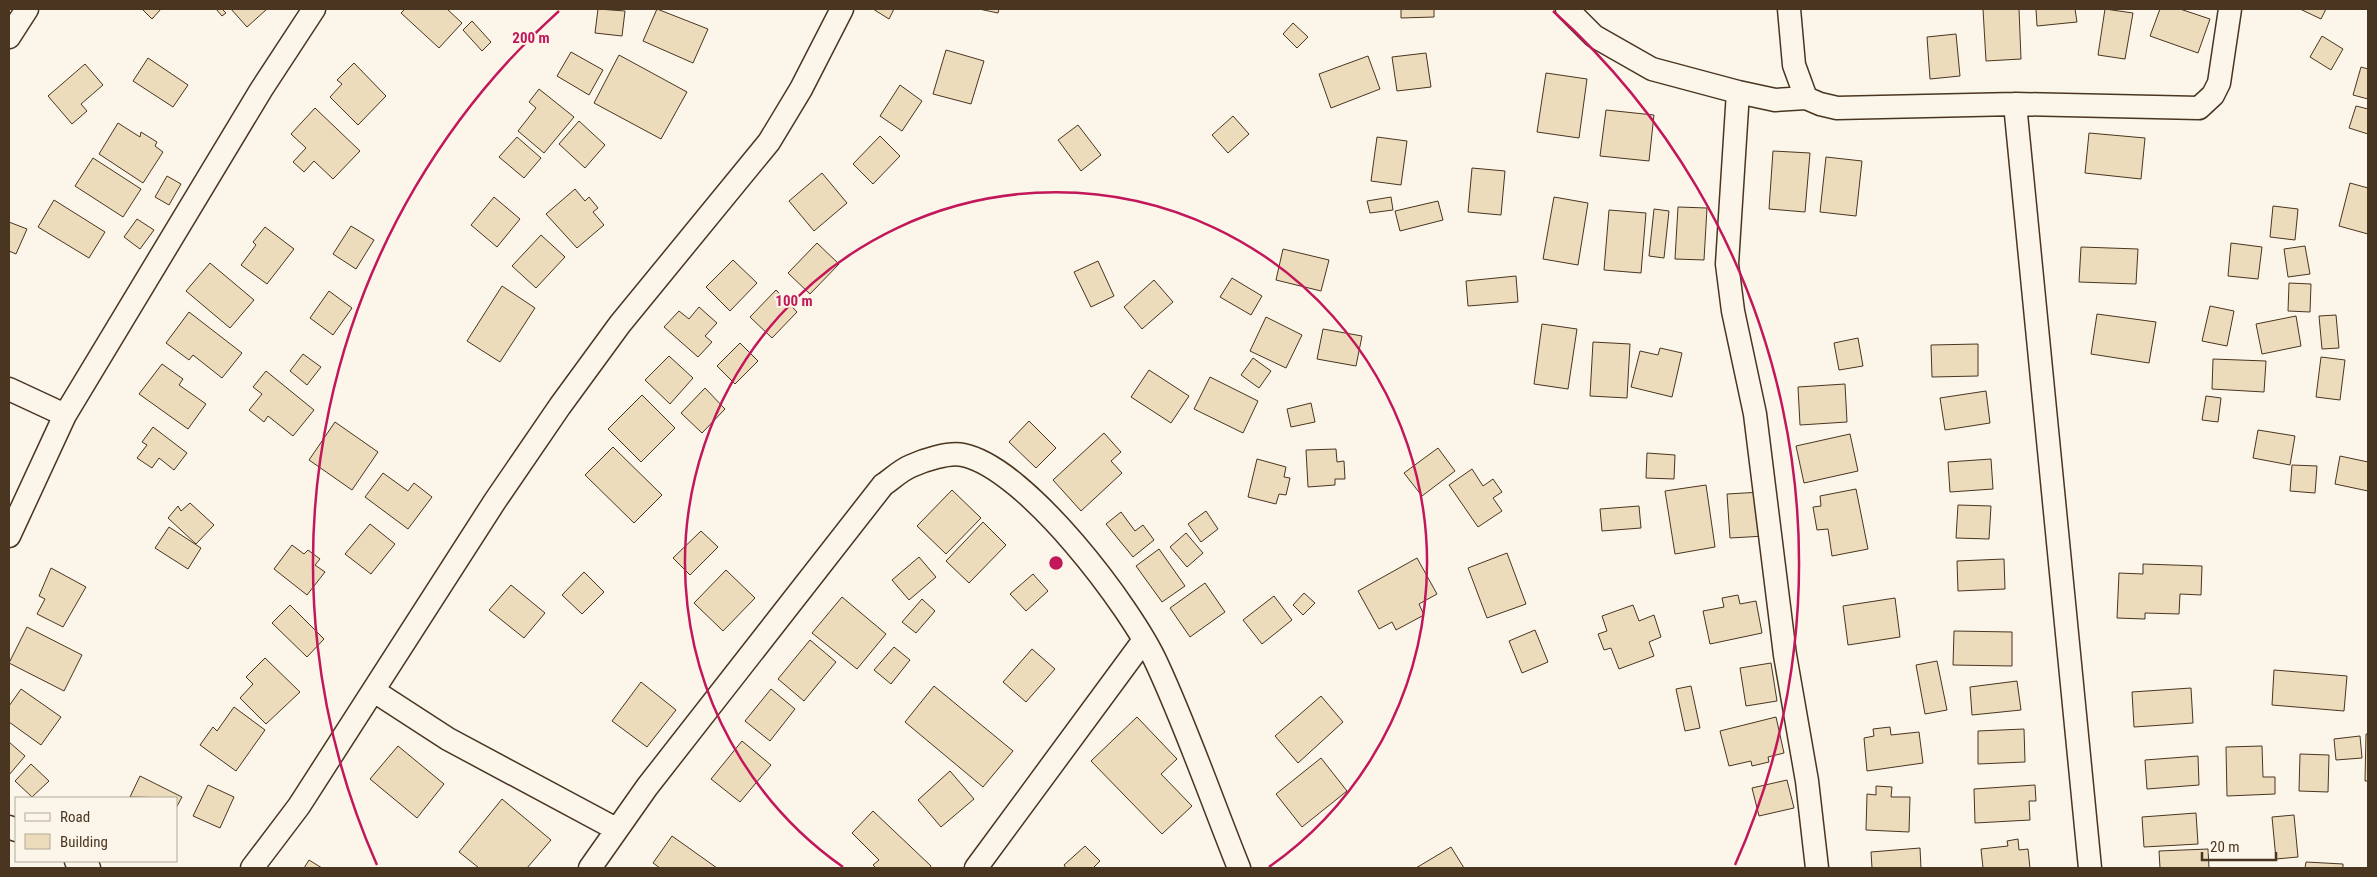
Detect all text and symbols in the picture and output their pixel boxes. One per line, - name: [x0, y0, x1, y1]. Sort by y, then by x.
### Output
- text: 200 m: [512, 29, 550, 47]
- text: 100 m: [775, 292, 813, 310]
- centre of rings: [1047, 554, 1065, 572]
- legend: [15, 797, 178, 862]
- text: Road: [60, 808, 90, 826]
- scale bar: [2202, 830, 2276, 862]
- text: Building: [60, 833, 108, 851]
- text: 20 m: [2210, 838, 2240, 856]

